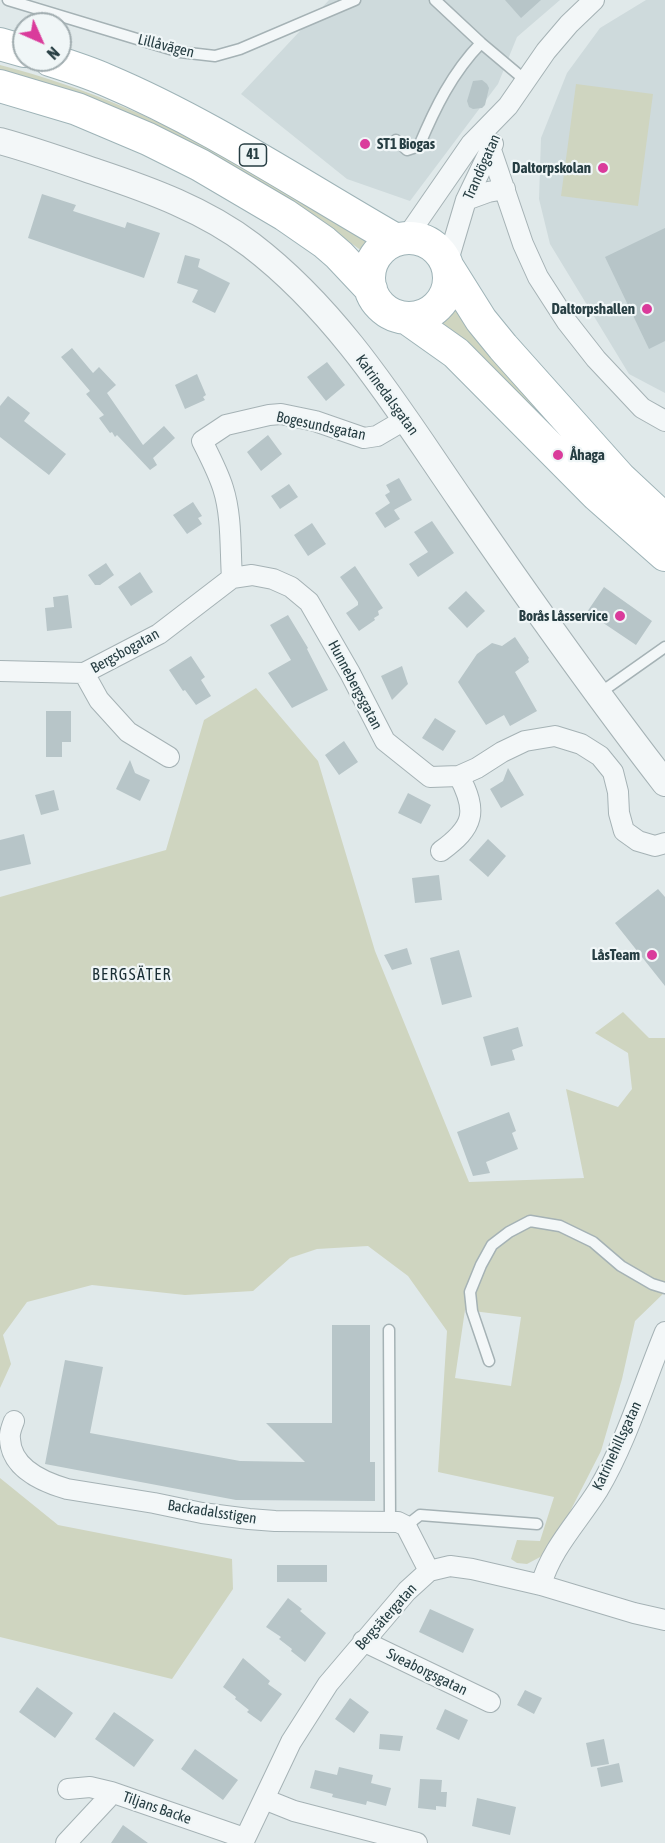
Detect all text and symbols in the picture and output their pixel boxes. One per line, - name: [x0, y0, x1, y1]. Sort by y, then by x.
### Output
- north arrow: [12, 12, 72, 72]
- street label: Lillåvägen: [136, 30, 196, 62]
- text: N: [44, 44, 63, 63]
- street label: Trandögatan: [460, 131, 504, 203]
- place label: ST1 Biogas: [377, 135, 435, 153]
- marker: ST1 Biogas: [358, 137, 372, 151]
- road number: 41: [240, 144, 266, 166]
- place label: Daltorpskolan: [512, 159, 591, 177]
- marker: Daltorpskolan: [596, 161, 610, 175]
- place label: Daltorpshallen: [551, 300, 635, 318]
- marker: Daltorpshallen: [640, 302, 654, 316]
- street label: Katrinedalsgatan: [352, 351, 422, 439]
- street label: Bogesundsgatan: [275, 408, 367, 444]
- place label: Åhaga: [570, 446, 605, 464]
- marker: Åhaga: [551, 448, 565, 462]
- place label: Borås Låsservice: [519, 607, 608, 625]
- marker: Borås Låsservice: [613, 609, 627, 623]
- street label: Bergsbogatan: [88, 625, 162, 677]
- street label: Hunnebergsgatan: [324, 637, 386, 733]
- place label: LåsTeam: [592, 946, 640, 964]
- marker: LåsTeam: [645, 948, 659, 962]
- district label: BERGSÄTER: [92, 965, 172, 985]
- street label: Katrinehillsgatan: [589, 1399, 645, 1493]
- street label: Backadalsstigen: [166, 1496, 258, 1528]
- street label: Bergsätergatan: [351, 1580, 421, 1654]
- street label: Sveaborgsgatan: [384, 1645, 470, 1699]
- street label: Tiljans Backe: [120, 1788, 194, 1828]

